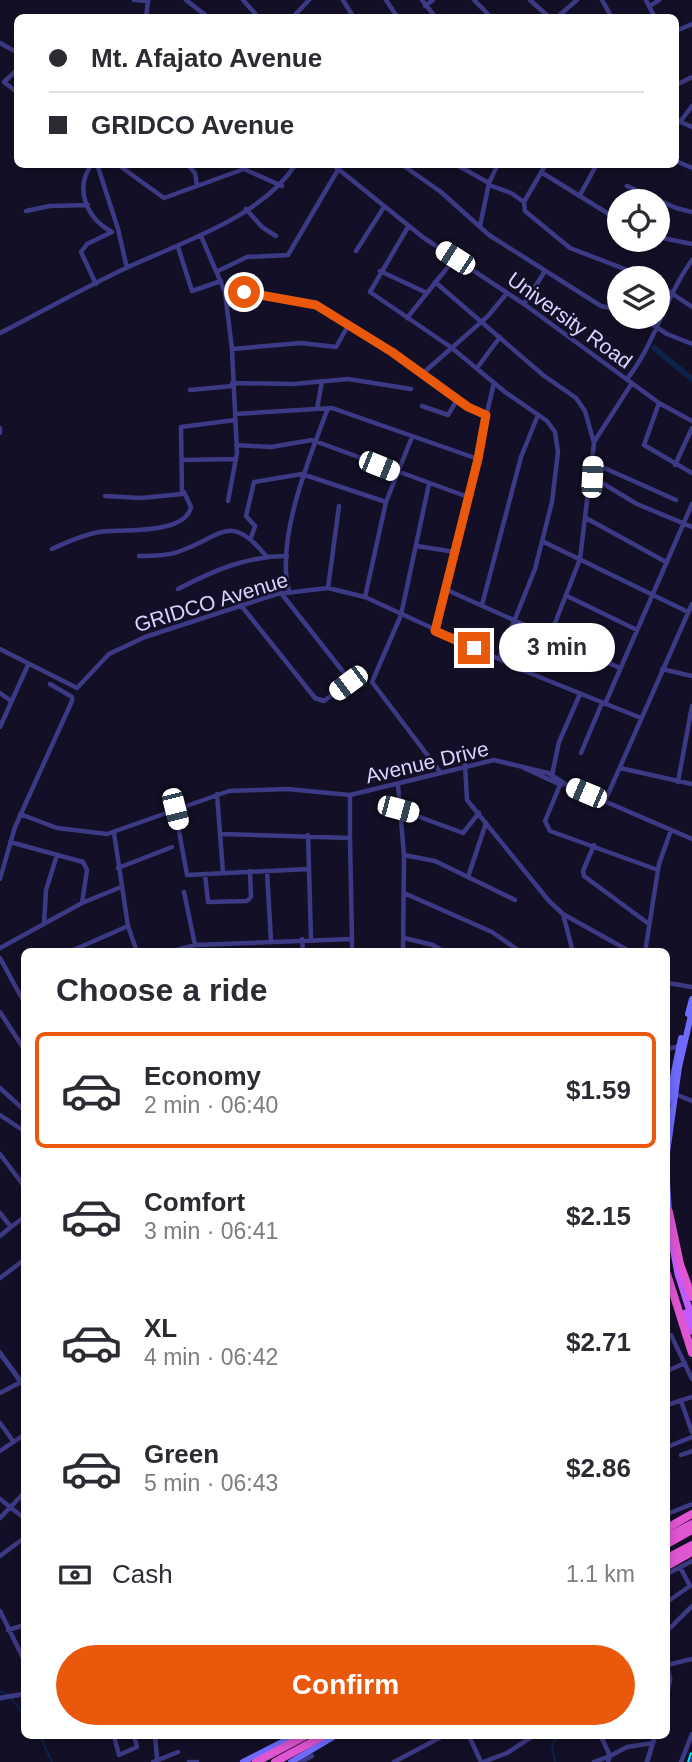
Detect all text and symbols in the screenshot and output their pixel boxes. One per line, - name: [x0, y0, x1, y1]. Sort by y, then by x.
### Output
- text: Mt. Afajato Avenue: [91, 43, 322, 73]
- text: GRIDCO Avenue: [91, 110, 294, 140]
- map controls: [607, 189, 670, 329]
- button: locate: [607, 189, 670, 252]
- car: [432, 238, 479, 278]
- button: layers: [607, 266, 670, 329]
- street label: University Road: [503, 267, 637, 373]
- route start: [228, 276, 260, 308]
- car: [356, 448, 403, 484]
- car: [581, 455, 604, 499]
- street label: GRIDCO Avenue: [131, 568, 291, 636]
- callout: 3 min: [498, 624, 614, 672]
- route end: [458, 632, 490, 664]
- text: 3 min: [527, 634, 587, 660]
- car: [325, 662, 372, 704]
- street label: Avenue Drive: [363, 737, 491, 787]
- car: [563, 775, 610, 811]
- car: [160, 786, 191, 832]
- car: [375, 793, 422, 825]
- text: Choose a ride: [56, 972, 268, 1008]
- icon: car: [60, 1059, 123, 1122]
- text: Economy: [144, 1061, 261, 1091]
- text: $1.59: [566, 1075, 631, 1105]
- text: 2 min · 06:40: [144, 1092, 278, 1118]
- icon: car: [60, 1185, 123, 1248]
- text: Comfort: [144, 1187, 245, 1217]
- text: $2.15: [566, 1201, 631, 1231]
- text: 3 min · 06:41: [144, 1218, 278, 1244]
- icon: car: [60, 1311, 123, 1374]
- text: XL: [144, 1313, 177, 1343]
- text: $2.71: [566, 1327, 631, 1357]
- text: 4 min · 06:42: [144, 1344, 278, 1370]
- icon: car: [60, 1437, 123, 1500]
- text: Green: [144, 1439, 219, 1469]
- text: $2.86: [566, 1453, 631, 1483]
- text: 5 min · 06:43: [144, 1470, 278, 1496]
- icon: cash: [56, 1556, 94, 1594]
- text: Cash: [112, 1559, 173, 1589]
- text: 1.1 km: [566, 1561, 635, 1587]
- button: Confirm: [56, 1645, 635, 1725]

